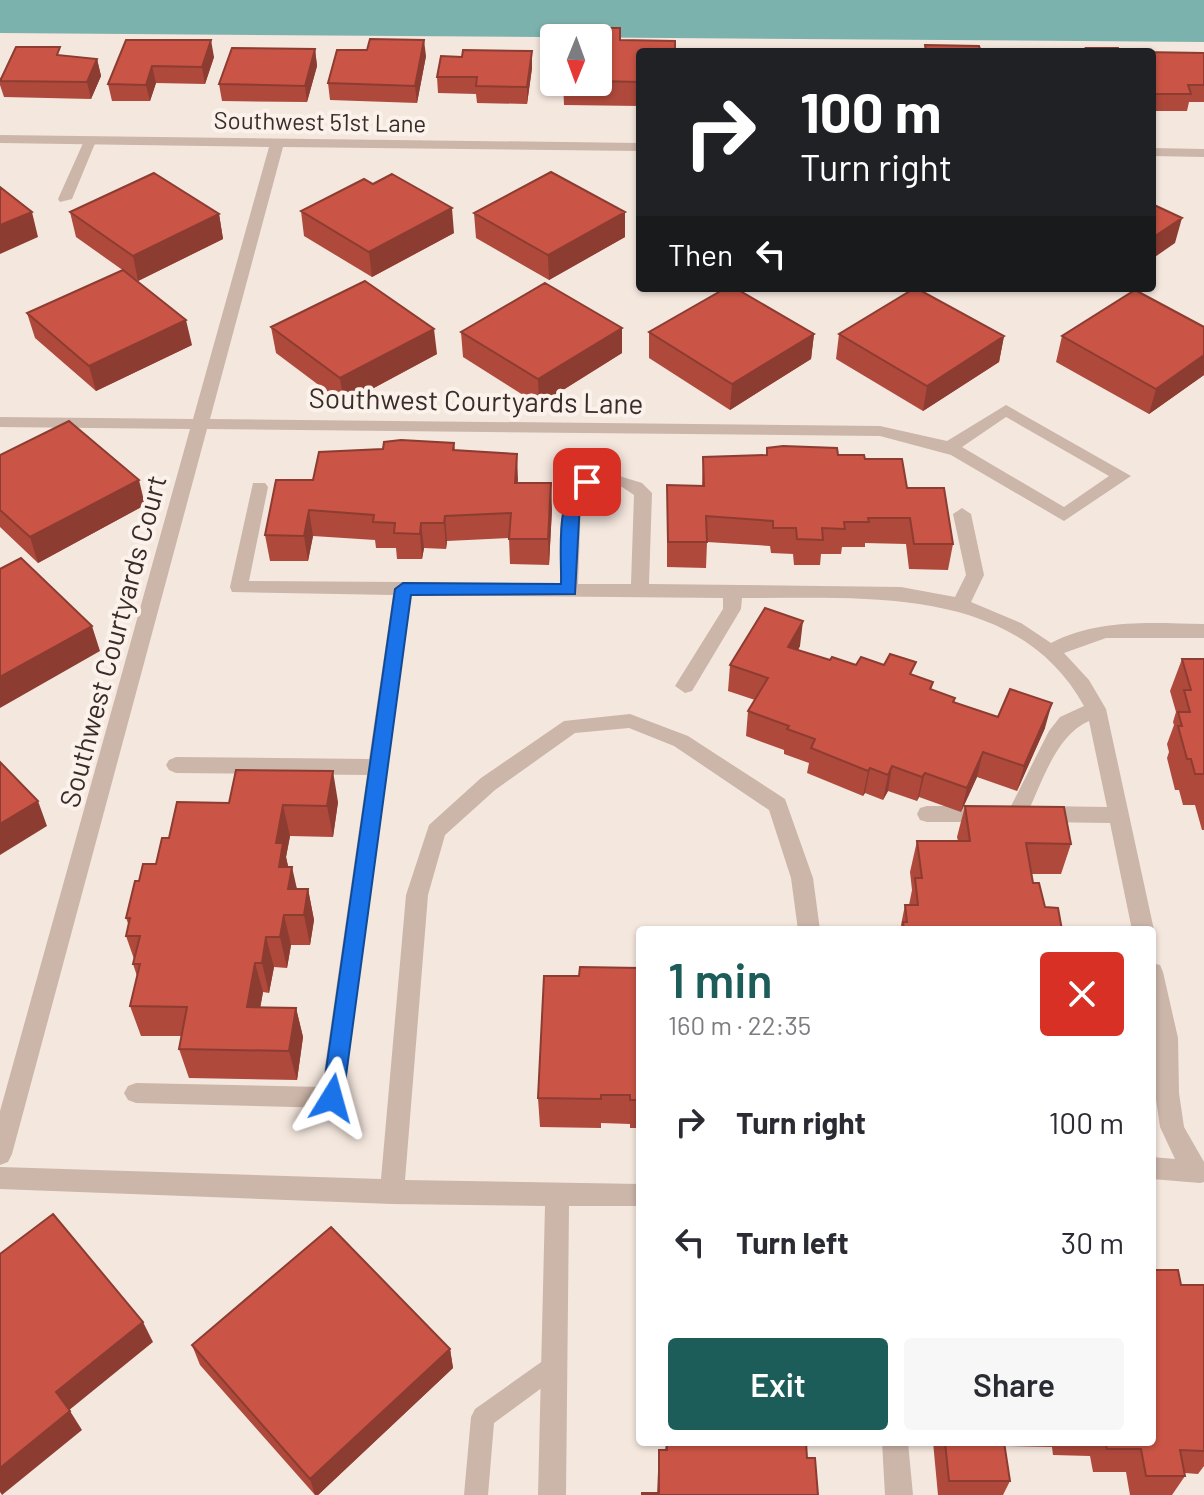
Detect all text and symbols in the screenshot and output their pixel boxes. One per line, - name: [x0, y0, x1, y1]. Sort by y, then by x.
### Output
- north arrow: [540, 24, 612, 96]
- map controls: [540, 24, 612, 96]
- text: 100 m: [800, 77, 942, 144]
- icon: right: [668, 80, 772, 184]
- street label: Southwest 51st Lane: [213, 105, 427, 137]
- text: Turn right: [800, 145, 952, 188]
- icon: left: [749, 232, 793, 276]
- text: Then: [668, 236, 733, 272]
- street label: Southwest Courtyards Lane: [308, 380, 644, 420]
- pin: [553, 448, 621, 516]
- icon: arrive: [565, 460, 609, 504]
- street label: Southwest Courtyards Court: [51, 471, 173, 811]
- text: 1 min: [668, 950, 773, 1008]
- button: close: [1040, 952, 1124, 1036]
- text: 160 m · 22:35: [668, 1009, 811, 1040]
- position arrow: [290, 1056, 374, 1140]
- icon: right: [668, 1100, 712, 1144]
- text: Turn right: [736, 1104, 866, 1140]
- text: 100 m: [1049, 1104, 1124, 1140]
- icon: left: [668, 1220, 712, 1264]
- text: Turn left: [736, 1224, 849, 1260]
- text: 30 m: [1061, 1224, 1124, 1260]
- button: Exit: [668, 1338, 888, 1430]
- button: Share: [904, 1338, 1124, 1430]

